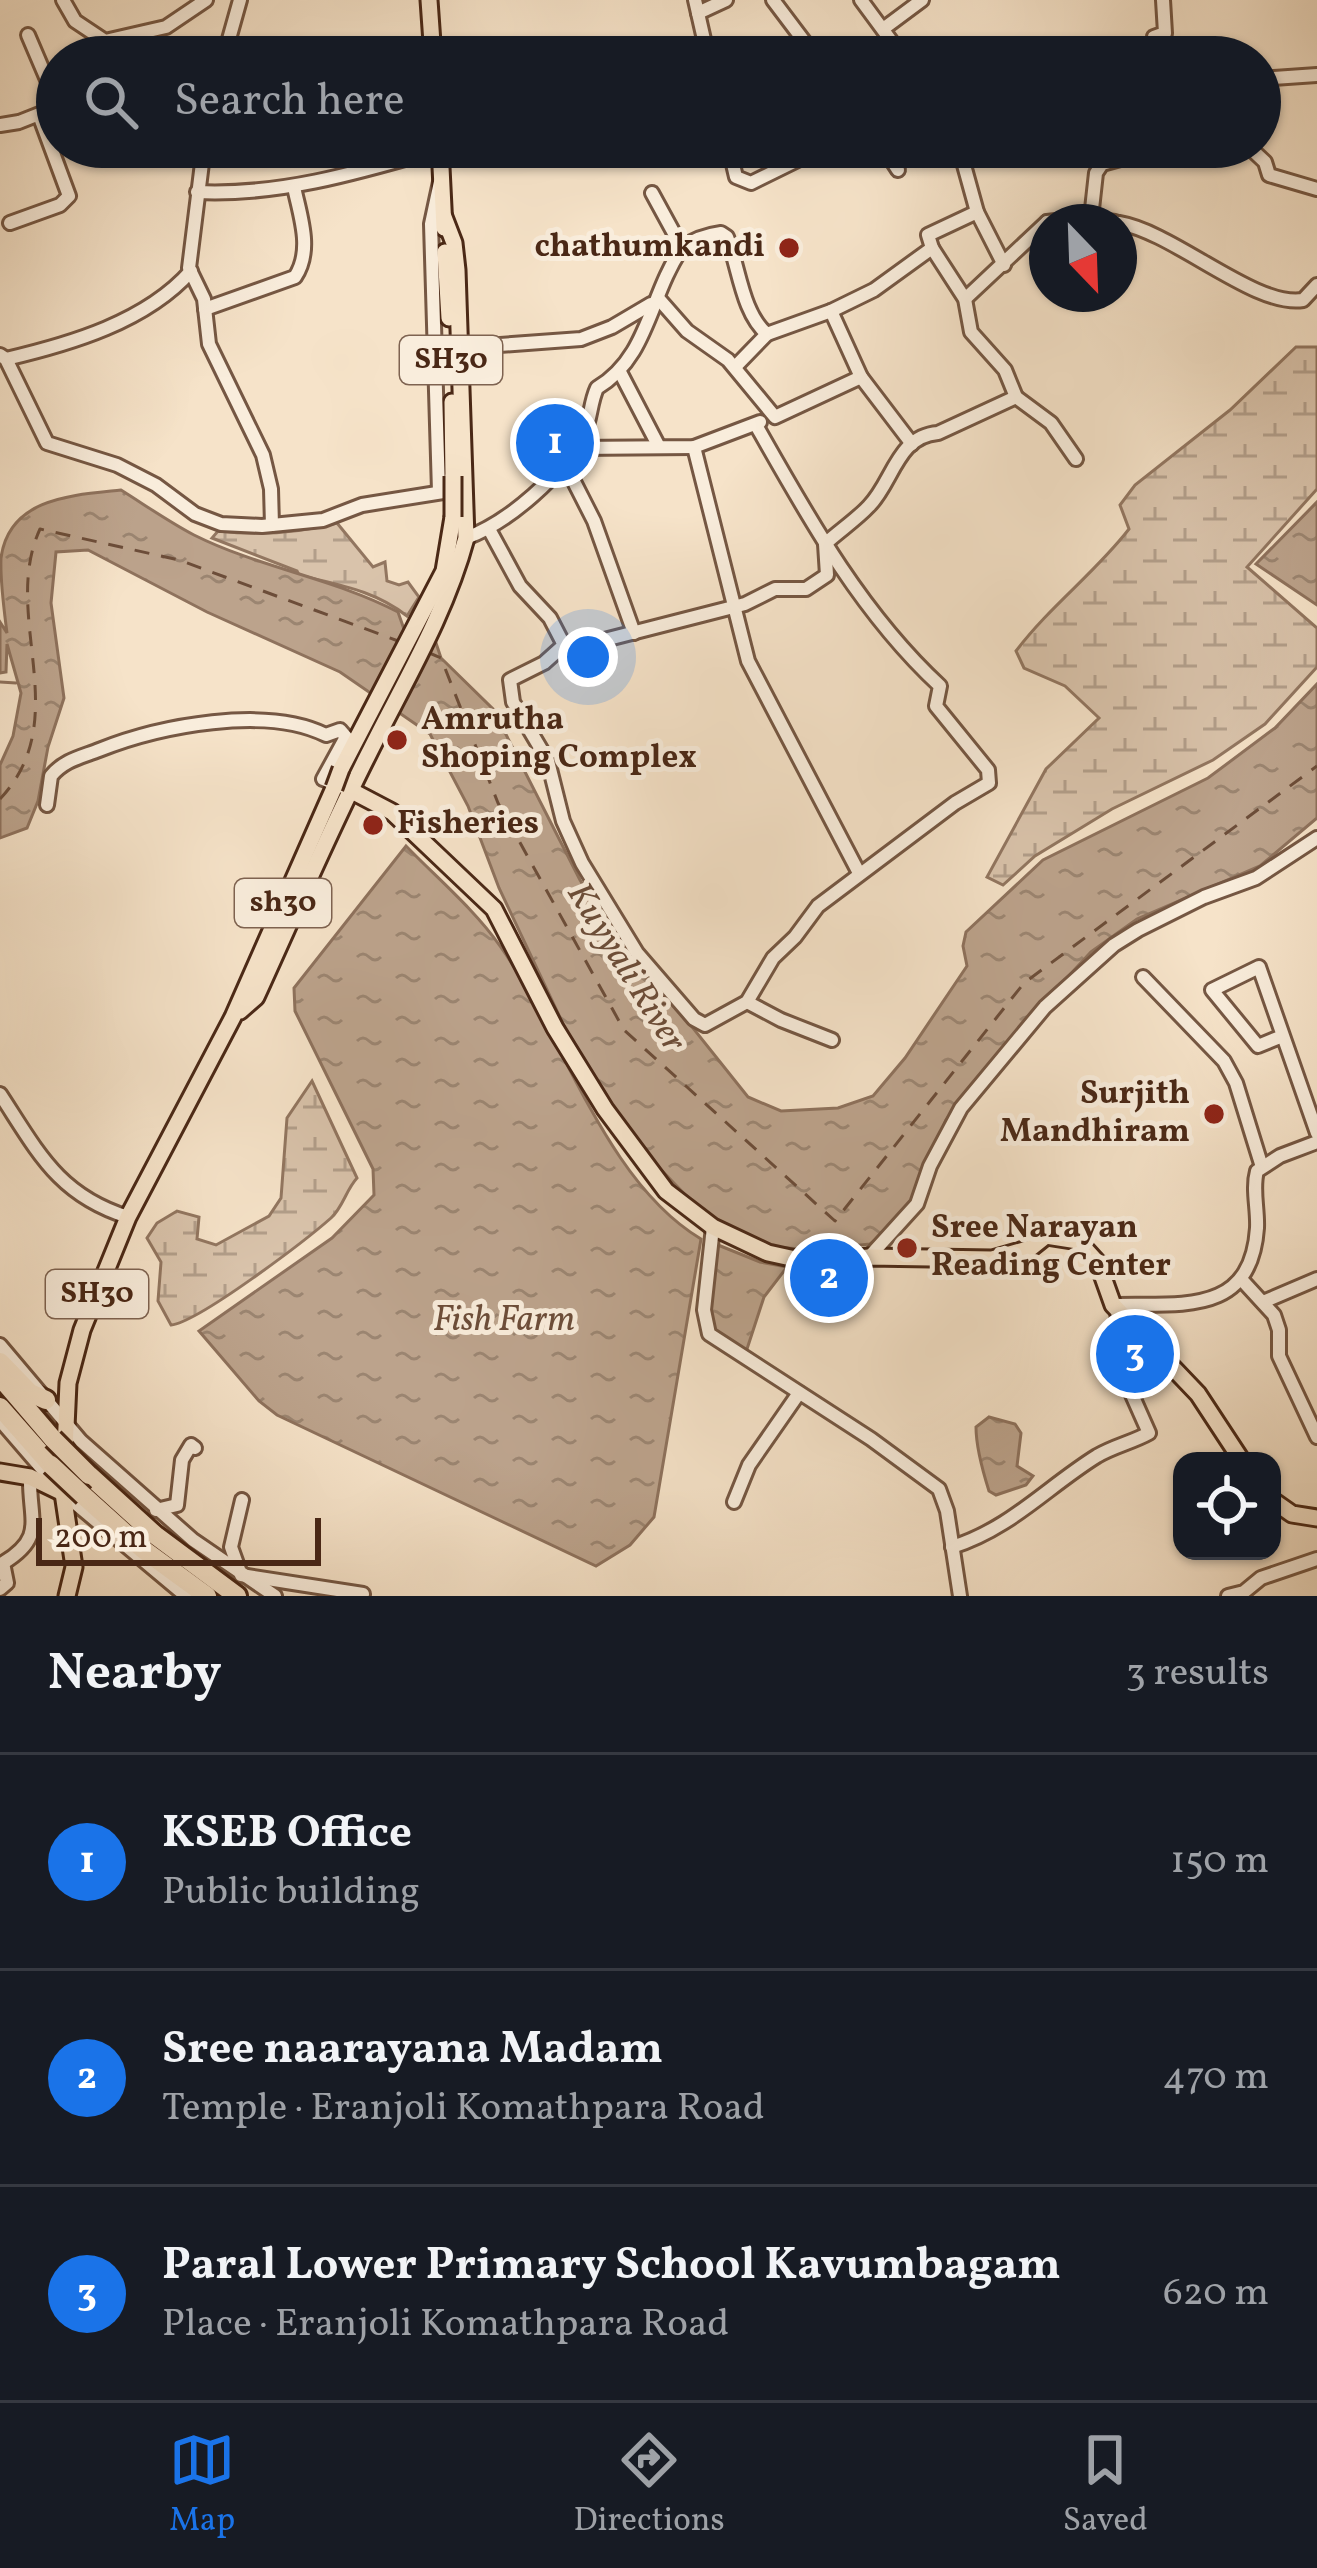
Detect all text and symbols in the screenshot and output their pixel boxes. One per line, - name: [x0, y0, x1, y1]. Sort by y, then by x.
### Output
- search box: [36, 36, 1281, 168]
- icon: search: [78, 69, 144, 135]
- text: Search here: [174, 71, 405, 134]
- north arrow: [1029, 204, 1137, 312]
- place label: chathumkandi: [534, 225, 765, 271]
- marker: chathumkandi: [776, 235, 802, 261]
- road number: SH30: [400, 336, 502, 384]
- pin: 1: [516, 398, 594, 488]
- your location: [558, 627, 618, 687]
- place label: Amrutha Shoping Complex: [421, 698, 697, 782]
- marker: Amrutha Shoping Complex: [384, 727, 410, 753]
- place label: Fisheries: [397, 802, 539, 848]
- marker: Fisheries: [360, 812, 386, 838]
- water label: Kuyyali River: [553, 874, 697, 1063]
- road number: sh30: [235, 879, 331, 927]
- place label: Surjith Mandhiram: [1000, 1072, 1190, 1156]
- marker: Surjith Mandhiram: [1201, 1101, 1227, 1127]
- place label: Sree Narayan Reading Center: [931, 1206, 1171, 1290]
- pin: 2: [790, 1233, 868, 1323]
- marker: Sree Narayan Reading Center: [894, 1235, 920, 1261]
- road number: SH30: [46, 1270, 148, 1318]
- water label: Fish Farm: [433, 1296, 575, 1346]
- pin: 3: [1096, 1309, 1174, 1399]
- map controls: [1173, 1452, 1281, 1560]
- button: locate: [1173, 1452, 1281, 1560]
- scale bar: [36, 1512, 321, 1565]
- text: 200 m: [54, 1516, 148, 1562]
- text: Nearby: [48, 1639, 222, 1710]
- text: 3 results: [1126, 1647, 1269, 1701]
- text: KSEB Office: [162, 1803, 412, 1866]
- text: 1: [79, 1835, 95, 1889]
- text: 150 m: [1170, 1835, 1269, 1889]
- text: Public building: [162, 1866, 420, 1920]
- text: Sree naarayana Madam: [162, 2019, 663, 2082]
- text: 2: [77, 2051, 97, 2105]
- text: 470 m: [1163, 2051, 1269, 2105]
- text: Temple · Eranjoli Komathpara Road: [162, 2082, 765, 2136]
- text: Paral Lower Primary School Kavumbagam: [162, 2235, 1061, 2298]
- text: 3: [77, 2267, 97, 2321]
- text: 620 m: [1163, 2267, 1269, 2321]
- text: Place · Eranjoli Komathpara Road: [162, 2298, 729, 2352]
- tab: Map: [169, 2427, 235, 2545]
- tab: Directions: [573, 2427, 725, 2545]
- tab: Saved: [1063, 2427, 1148, 2545]

